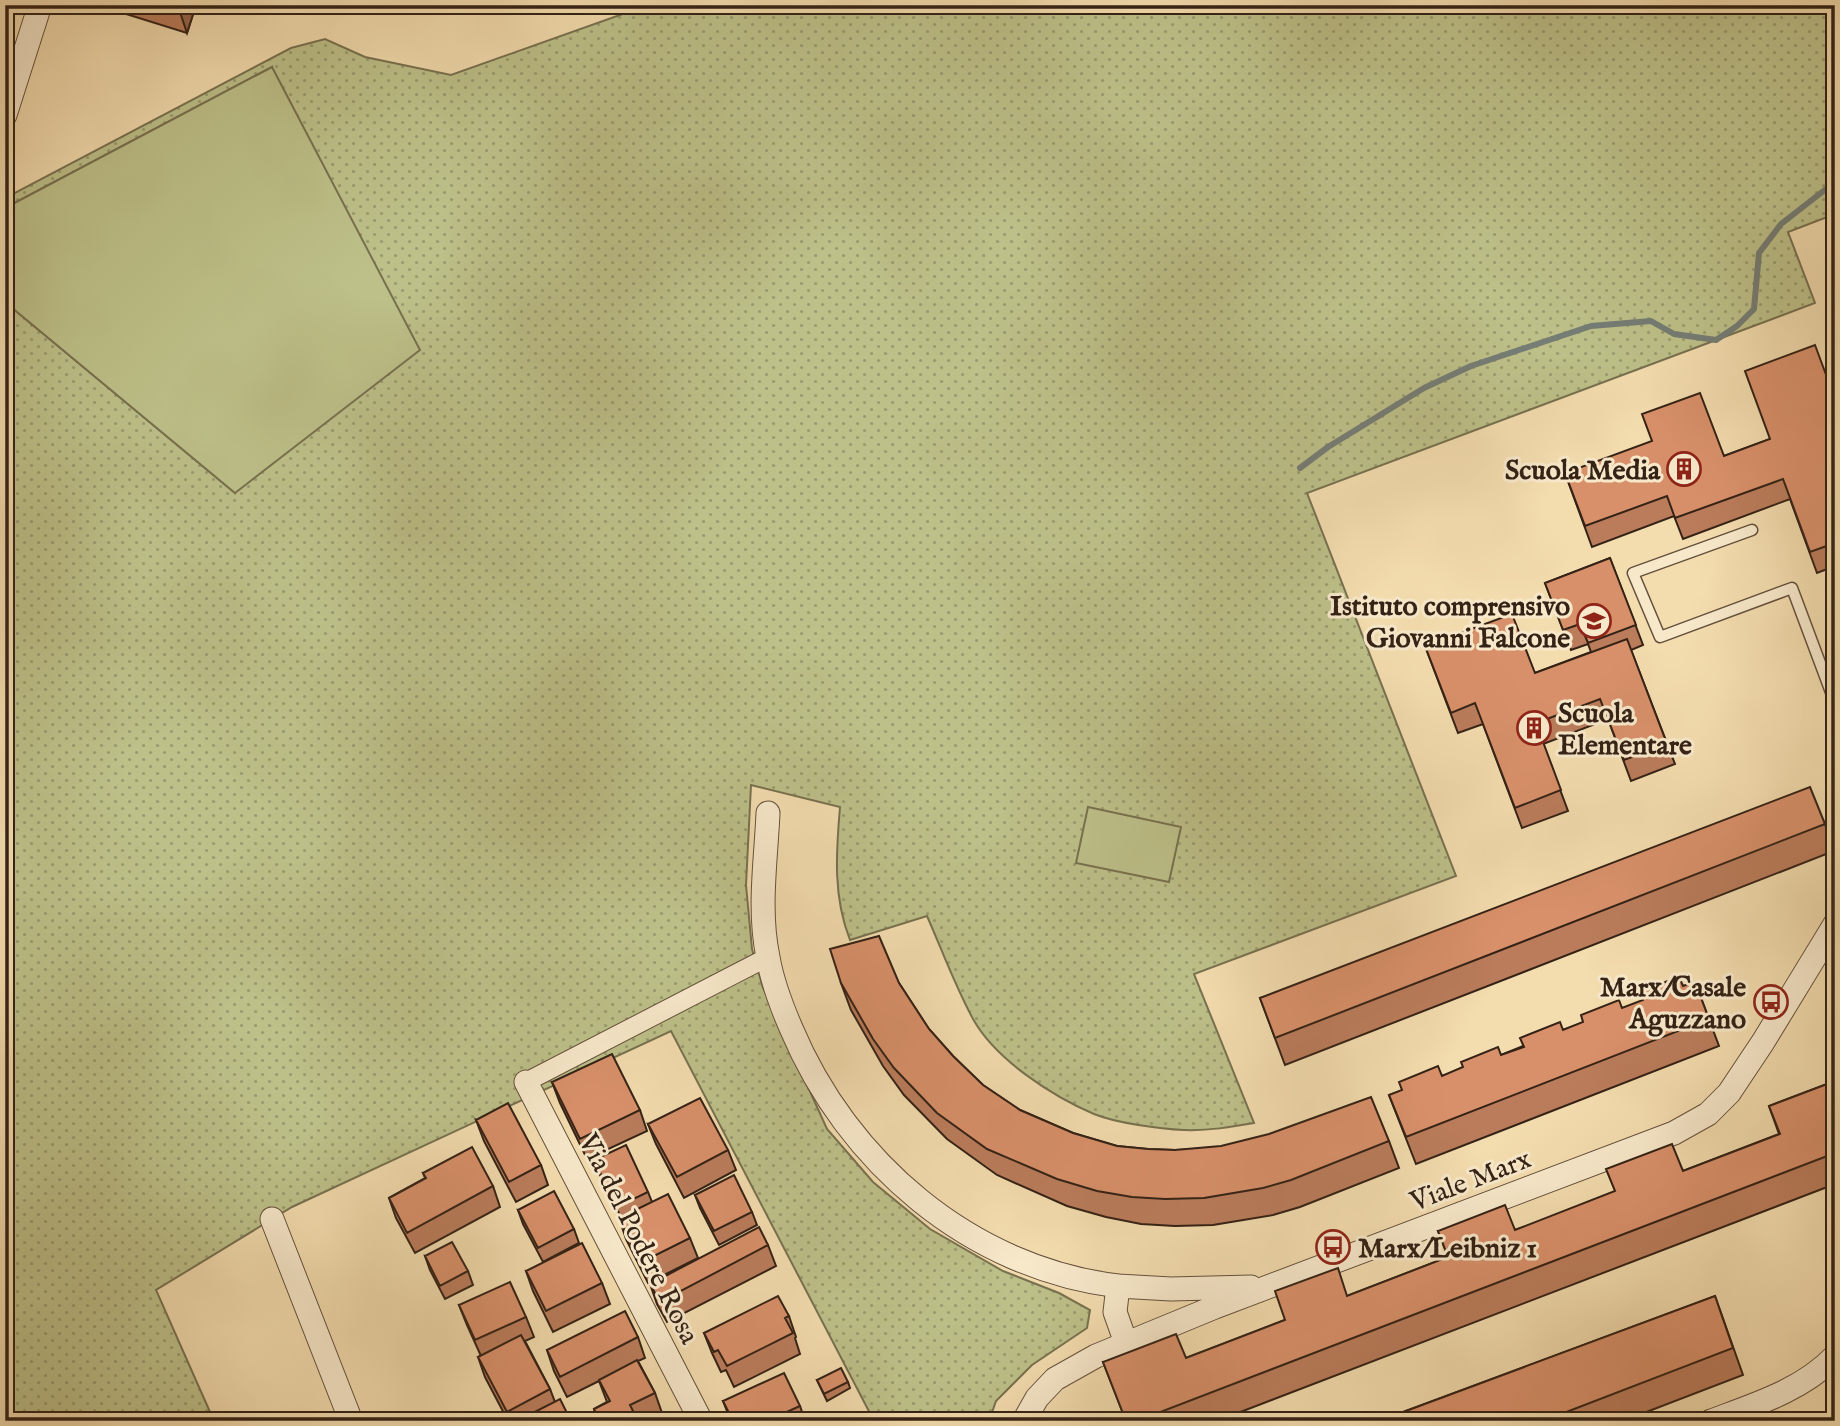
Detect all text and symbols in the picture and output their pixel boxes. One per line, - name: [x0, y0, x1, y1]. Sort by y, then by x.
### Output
- building icon: Scuola Media: [1665, 450, 1703, 488]
- place label: Scuola Media: [1505, 454, 1661, 489]
- place label: Istituto comprensivo Giovanni Falcone: [1330, 590, 1570, 657]
- school or university icon: Istituto comprensivo Giovanni Falcone: [1575, 602, 1613, 640]
- place label: Scuola Elementare: [1558, 697, 1692, 764]
- building icon: Scuola Elementare: [1515, 709, 1553, 747]
- place label: Marx/Casale Aguzzano: [1600, 971, 1746, 1038]
- bus stop icon: Marx/Casale Aguzzano: [1752, 983, 1790, 1021]
- street label: Via del Podere Rosa: [569, 1127, 706, 1351]
- street label: Viale Marx: [1405, 1142, 1537, 1221]
- bus stop icon: Marx/Leibniz 1: [1314, 1228, 1352, 1266]
- place label: Marx/Leibniz 1: [1358, 1232, 1537, 1267]

